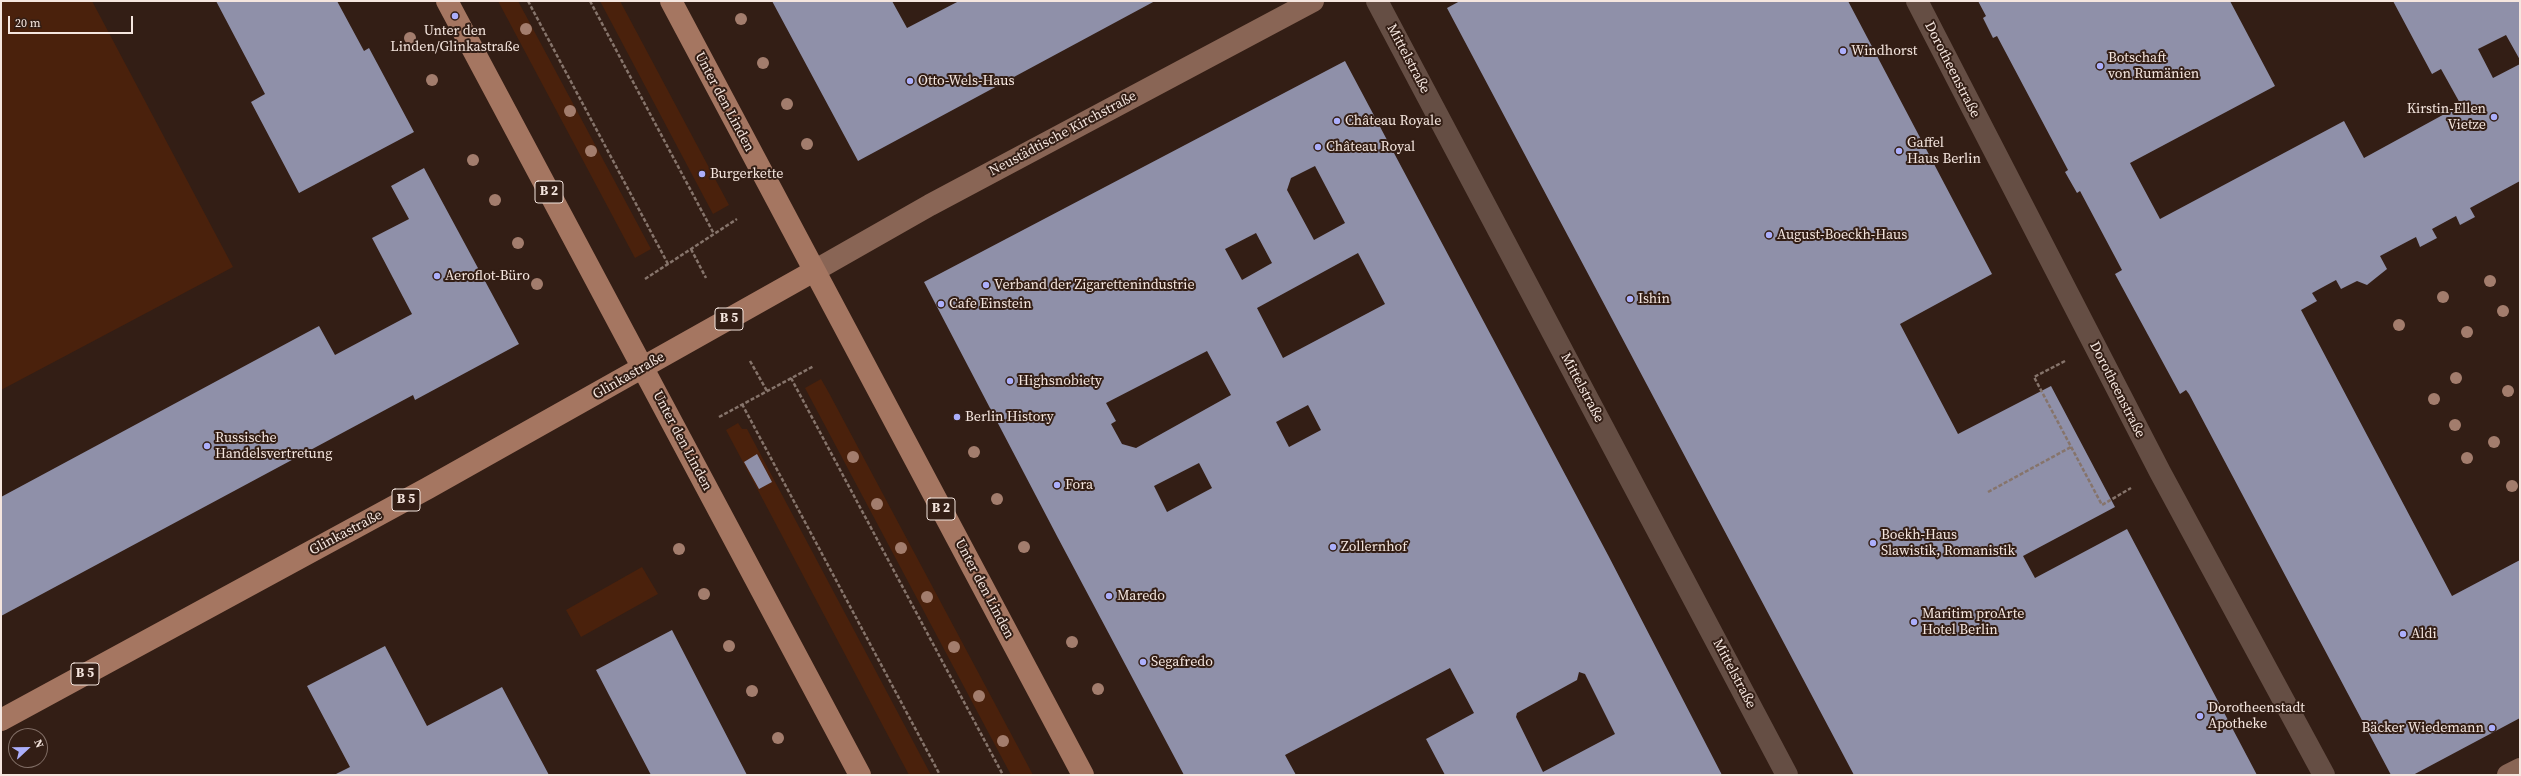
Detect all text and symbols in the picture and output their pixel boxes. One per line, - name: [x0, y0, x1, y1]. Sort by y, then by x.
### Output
- scale bar: [10, 8, 135, 34]
- marker: Unter den Linden/Glinkastraße: [450, 11, 460, 21]
- text: 20 m: [15, 15, 41, 31]
- street label: Dorotheenstraße: [1921, 19, 1983, 121]
- street label: Mittelstraße: [1383, 21, 1433, 97]
- place label: Unter den Linden/Glinkastraße: [390, 23, 520, 56]
- place label: Windhorst: [1851, 43, 1917, 59]
- marker: Windhorst: [1838, 46, 1848, 56]
- street label: Unter den Linden: [691, 49, 757, 155]
- place label: Botschaft von Rumänien: [2108, 50, 2199, 82]
- marker: Botschaft von Rumänien: [2095, 61, 2105, 71]
- place label: Otto-Wels-Haus: [918, 73, 1015, 89]
- marker: Otto-Wels-Haus: [905, 76, 915, 86]
- street label: Neustädtische Kirchstraße: [986, 88, 1140, 180]
- place label: Kirstin-Ellen Vietze: [2407, 101, 2486, 134]
- marker: Kirstin-Ellen Vietze: [2489, 112, 2499, 122]
- place label: Château Royale: [1345, 113, 1441, 129]
- marker: Château Royale: [1332, 116, 1342, 126]
- place label: Gaffel Haus Berlin: [1907, 135, 1981, 168]
- place label: Château Royal: [1326, 139, 1415, 155]
- marker: Château Royal: [1313, 142, 1323, 152]
- marker: Gaffel Haus Berlin: [1894, 146, 1904, 156]
- place label: Burgerkette: [710, 166, 783, 182]
- marker: Burgerkette: [697, 169, 707, 179]
- road number: B 2: [535, 181, 563, 203]
- place label: August-Boeckh-Haus: [1777, 227, 1907, 243]
- marker: August-Boeckh-Haus: [1764, 230, 1774, 240]
- place label: Aeroflot-Büro: [445, 268, 530, 284]
- marker: Aeroflot-Büro: [432, 271, 442, 281]
- place label: Verband der Zigarettenindustrie: [994, 277, 1195, 293]
- marker: Verband der Zigarettenindustrie: [981, 280, 991, 290]
- place label: Ishin: [1638, 291, 1670, 307]
- marker: Ishin: [1625, 294, 1635, 304]
- place label: Cafe Einstein: [949, 296, 1032, 312]
- marker: Cafe Einstein: [936, 299, 946, 309]
- road number: B 5: [715, 308, 743, 330]
- street label: Dorotheenstraße: [2086, 339, 2148, 441]
- street label: Glinkastraße: [590, 349, 668, 403]
- street label: Mittelstraße: [1557, 350, 1607, 426]
- place label: Highsnobiety: [1018, 373, 1102, 389]
- marker: Highsnobiety: [1005, 376, 1015, 386]
- street label: Unter den Linden: [649, 388, 715, 494]
- place label: Berlin History: [965, 409, 1054, 425]
- marker: Berlin History: [952, 412, 962, 422]
- place label: Russische Handelsvertretung: [215, 430, 333, 462]
- marker: Russische Handelsvertretung: [202, 441, 212, 451]
- place label: Fora: [1065, 477, 1093, 493]
- marker: Fora: [1052, 480, 1062, 490]
- road number: B 5: [392, 489, 420, 511]
- road number: B 2: [927, 498, 955, 520]
- street label: Glinkastraße: [307, 507, 385, 559]
- place label: Boekh-Haus Slawistik, Romanistik: [1881, 527, 2015, 560]
- street label: Unter den Linden: [951, 536, 1017, 642]
- marker: Boekh-Haus Slawistik, Romanistik: [1868, 538, 1878, 548]
- place label: Zollernhof: [1341, 539, 1407, 555]
- marker: Zollernhof: [1328, 542, 1338, 552]
- place label: Maredo: [1117, 588, 1165, 604]
- marker: Maredo: [1104, 591, 1114, 601]
- place label: Maritim proArte Hotel Berlin: [1922, 606, 2024, 638]
- marker: Maritim proArte Hotel Berlin: [1909, 617, 1919, 627]
- place label: Aldi: [2411, 626, 2437, 642]
- marker: Aldi: [2398, 629, 2408, 639]
- street label: Mittelstraße: [1709, 636, 1759, 712]
- place label: Segafredo: [1151, 654, 1213, 670]
- marker: Segafredo: [1138, 657, 1148, 667]
- road number: B 5: [71, 663, 99, 685]
- place label: Dorotheenstadt Apotheke: [2208, 700, 2305, 732]
- marker: Dorotheenstadt Apotheke: [2195, 711, 2205, 721]
- place label: Bäcker Wiedemann: [2361, 720, 2484, 736]
- marker: Bäcker Wiedemann: [2487, 723, 2497, 733]
- north arrow: [8, 728, 48, 768]
- text: N: [30, 737, 47, 750]

